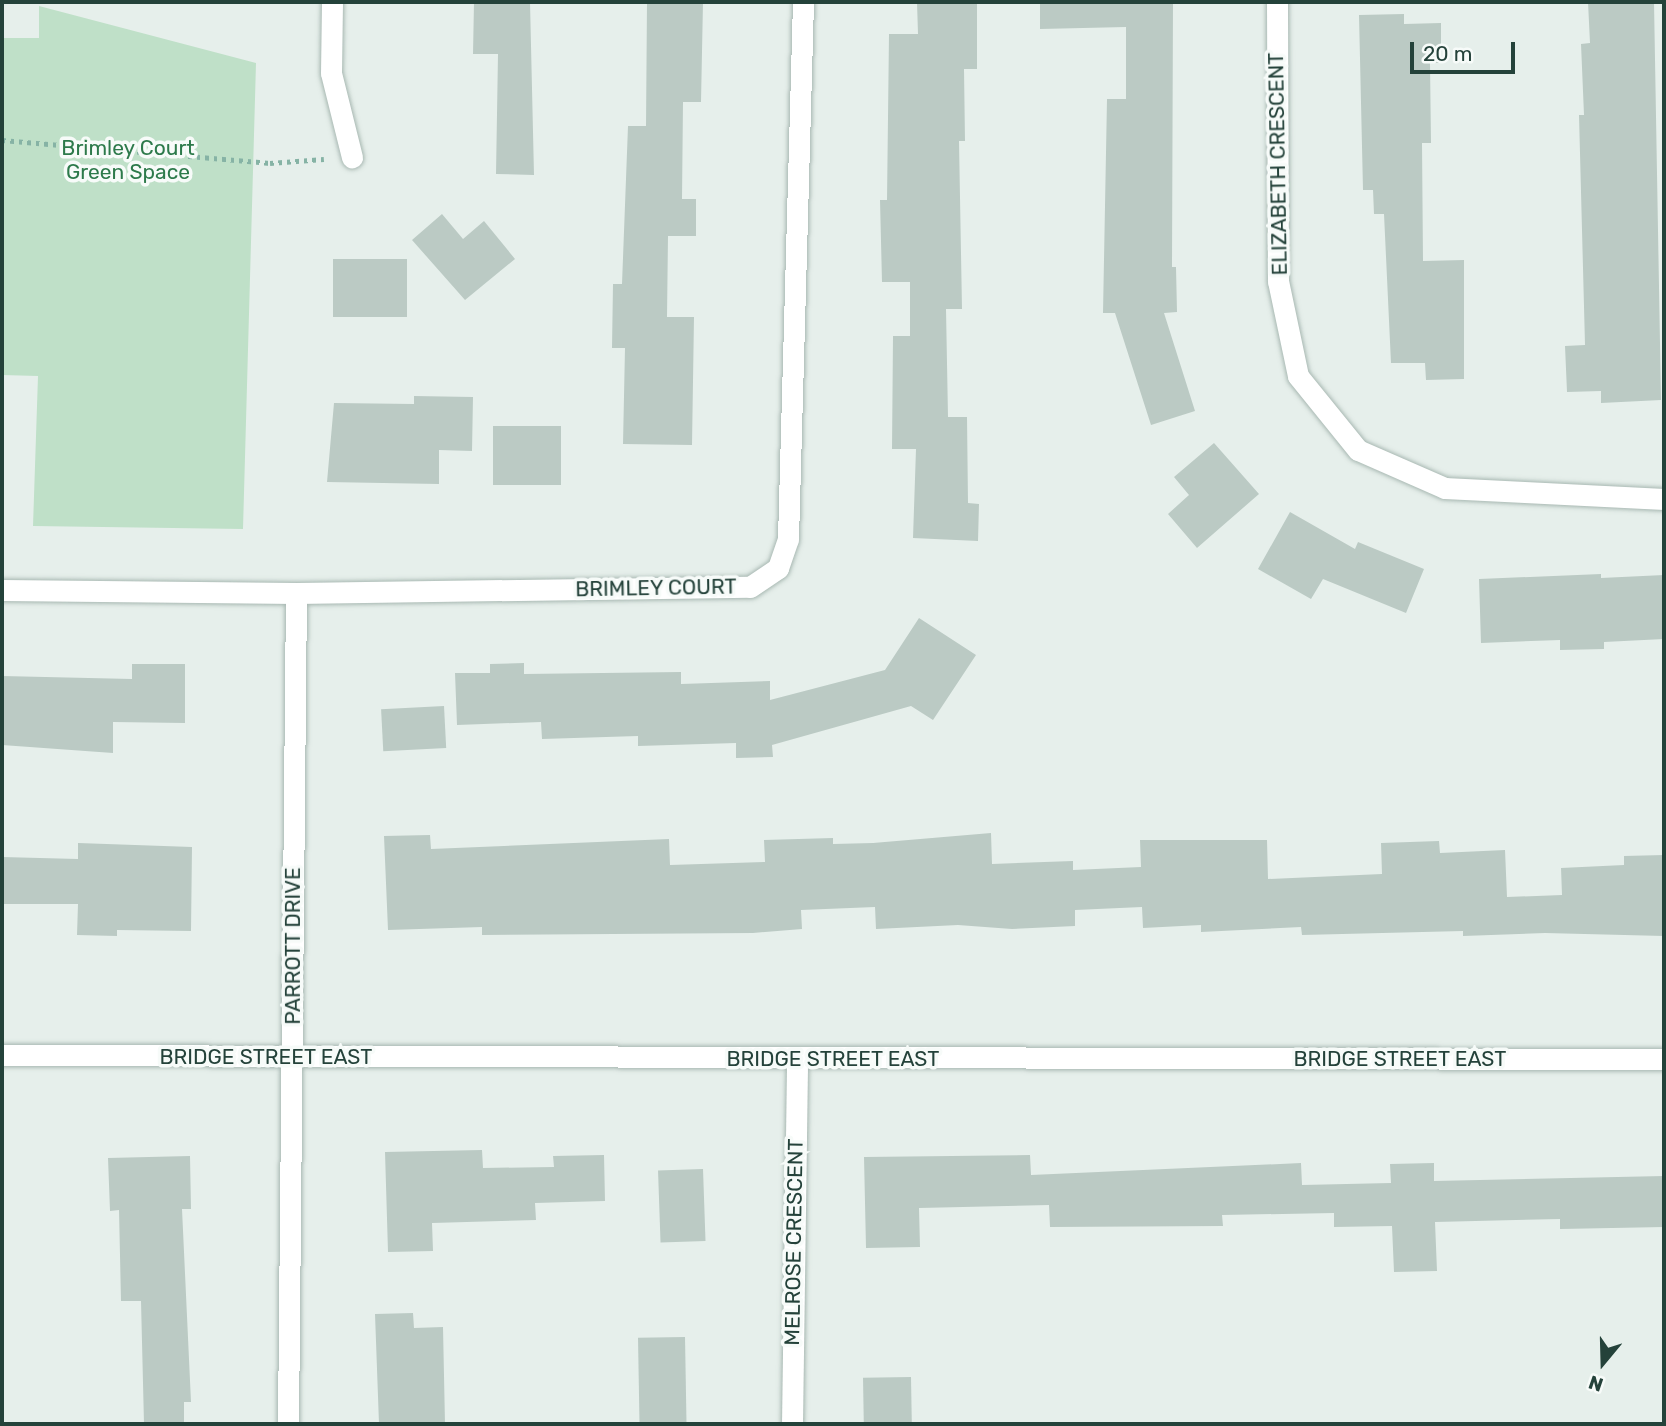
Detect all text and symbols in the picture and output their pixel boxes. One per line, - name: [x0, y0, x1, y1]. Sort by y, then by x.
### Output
- scale bar: [1414, 28, 1519, 72]
- text: 20 m: [1423, 41, 1472, 66]
- street label: ELIZABETH CRESCENT: [1263, 52, 1293, 276]
- park label: Brimley Court Green Space: [61, 135, 195, 185]
- street label: BRIMLEY COURT: [575, 574, 737, 602]
- street label: PARROTT DRIVE: [280, 867, 306, 1025]
- street label: BRIDGE STREET EAST: [159, 1044, 373, 1070]
- street label: BRIDGE STREET EAST: [726, 1046, 940, 1072]
- street label: BRIDGE STREET EAST: [1293, 1046, 1507, 1072]
- street label: MELROSE CRESCENT: [780, 1138, 808, 1346]
- north arrow: [1568, 1328, 1638, 1398]
- text: N: [1586, 1370, 1606, 1396]

